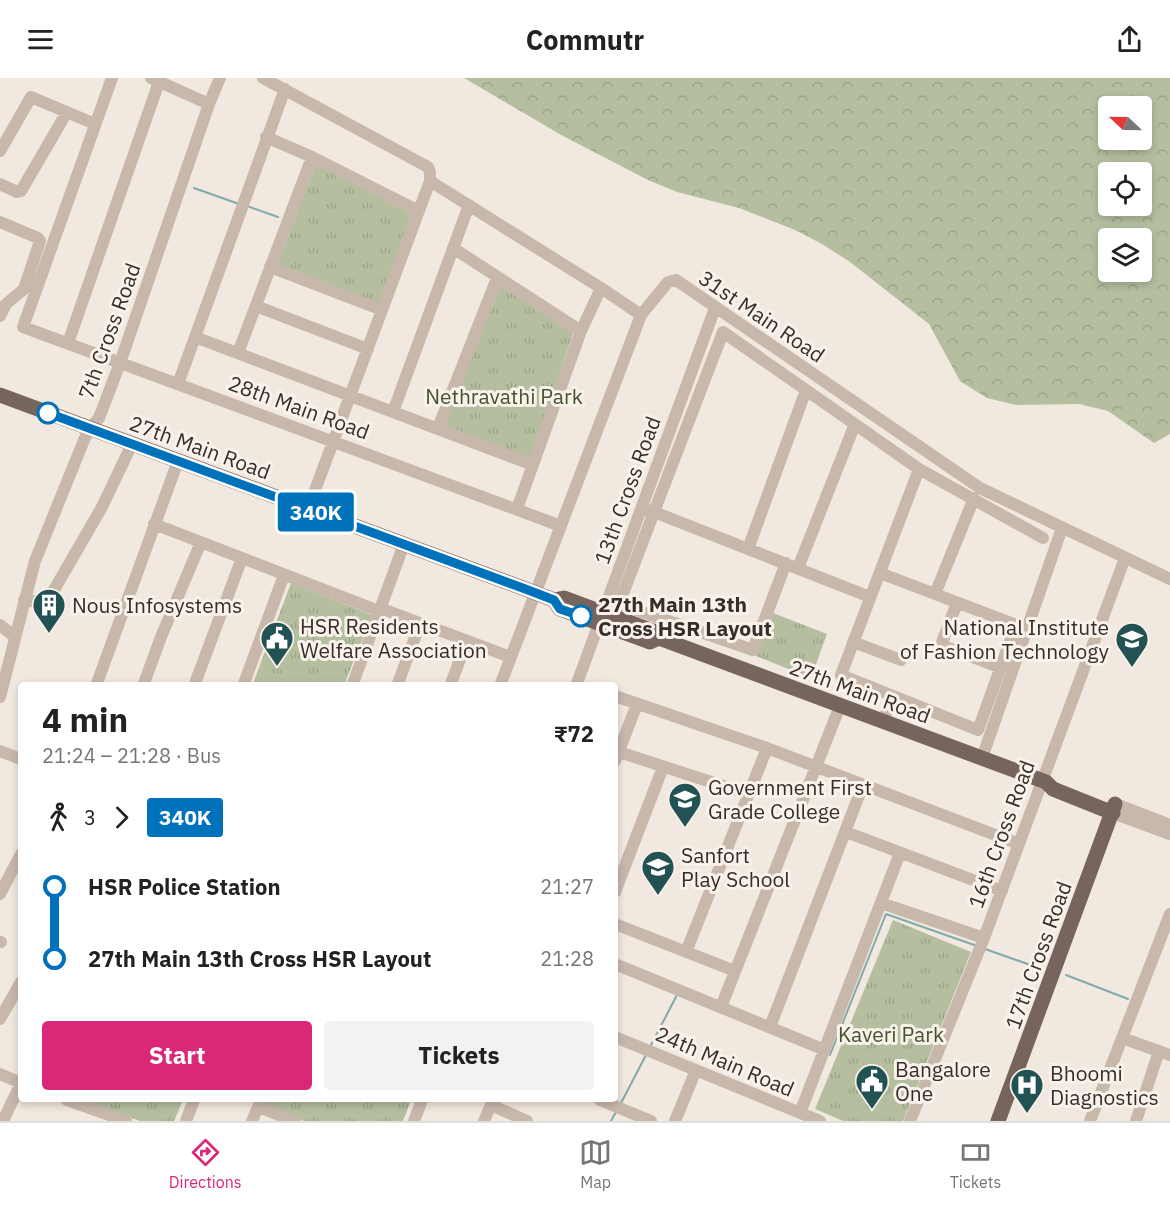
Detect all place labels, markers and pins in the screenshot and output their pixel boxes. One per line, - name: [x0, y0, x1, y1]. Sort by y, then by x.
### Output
- unlabelled marker: [37, 402, 59, 424]
- building icon: Nous Infosystems: [31, 587, 67, 634]
- place label: 27th Main 13th Cross HSR Layout: [598, 590, 772, 642]
- place label: Nous Infosystems: [72, 591, 242, 619]
- marker: 27th Main 13th Cross HSR Layout: [570, 605, 592, 627]
- place label: HSR Residents Welfare Association: [300, 612, 487, 664]
- place label: National Institute of Fashion Technology: [900, 613, 1110, 665]
- public building icon: HSR Residents Welfare Association: [259, 620, 295, 667]
- school or university icon: National Institute of Fashion Technology: [1114, 621, 1150, 668]
- place label: Government First Grade College: [708, 773, 872, 825]
- school or university icon: Government First Grade College: [667, 781, 703, 828]
- place label: Sanfort Play School: [681, 841, 790, 893]
- school or university icon: Sanfort Play School: [640, 849, 676, 896]
- place label: Bangalore One: [895, 1055, 991, 1107]
- place label: Bhoomi Diagnostics: [1050, 1059, 1159, 1111]
- public building icon: Bangalore One: [854, 1063, 890, 1110]
- hospital icon: Bhoomi Diagnostics: [1009, 1067, 1045, 1114]

